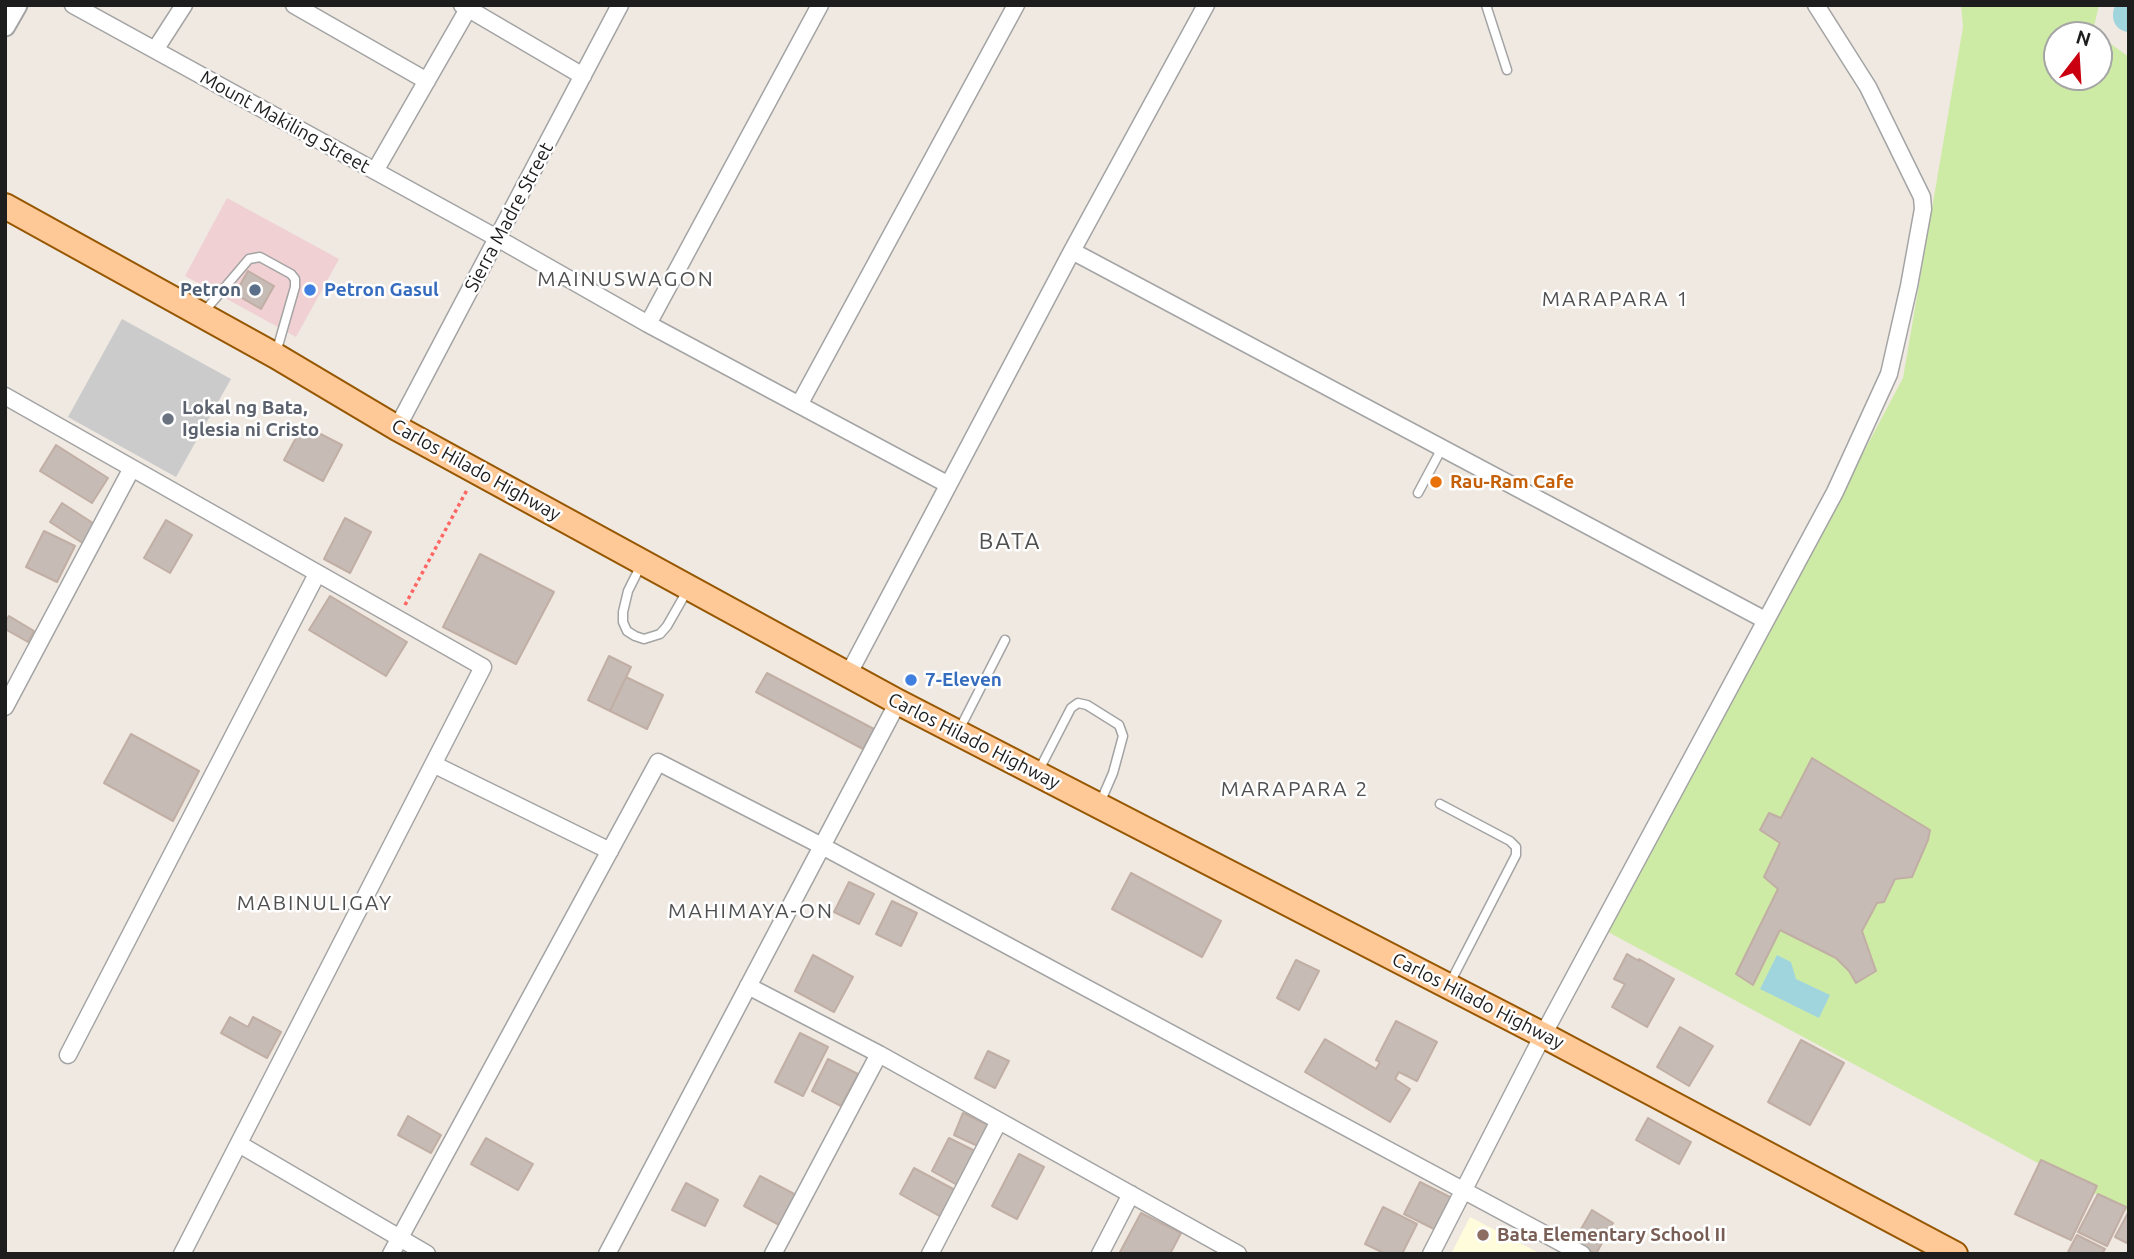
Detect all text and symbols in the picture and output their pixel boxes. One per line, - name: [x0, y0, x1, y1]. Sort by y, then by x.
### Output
- north arrow: [2043, 21, 2113, 91]
- text: N: [2074, 25, 2094, 50]
- street label: Mount Makiling Street: [196, 66, 374, 178]
- street label: Sierra Madre Street: [460, 138, 558, 296]
- district label: MAINUSWAGON: [539, 266, 713, 292]
- place label: Petron: [180, 279, 241, 301]
- place label: Petron Gasul: [324, 279, 439, 301]
- marker: Petron: [247, 282, 263, 298]
- marker: Petron Gasul: [302, 282, 318, 298]
- district label: MARAPARA 1: [1543, 286, 1689, 312]
- place label: Lokal ng Bata, Iglesia ni Cristo: [182, 397, 319, 441]
- marker: Lokal ng Bata, Iglesia ni Cristo: [160, 411, 176, 427]
- street label: Carlos Hilado Highway: [387, 414, 565, 526]
- place label: Rau-Ram Cafe: [1450, 471, 1574, 493]
- marker: Rau-Ram Cafe: [1428, 474, 1444, 490]
- district label: BATA: [979, 527, 1041, 555]
- place label: 7-Eleven: [925, 669, 1002, 691]
- marker: 7-Eleven: [903, 672, 919, 688]
- street label: Carlos Hilado Highway: [884, 688, 1064, 794]
- district label: MARAPARA 2: [1222, 776, 1368, 802]
- district label: MABINULIGAY: [238, 890, 392, 916]
- district label: MAHIMAYA-ON: [669, 898, 833, 924]
- street label: Carlos Hilado Highway: [1388, 948, 1568, 1054]
- place label: Bata Elementary School II: [1497, 1224, 1726, 1246]
- marker: Bata Elementary School II: [1475, 1227, 1491, 1243]

